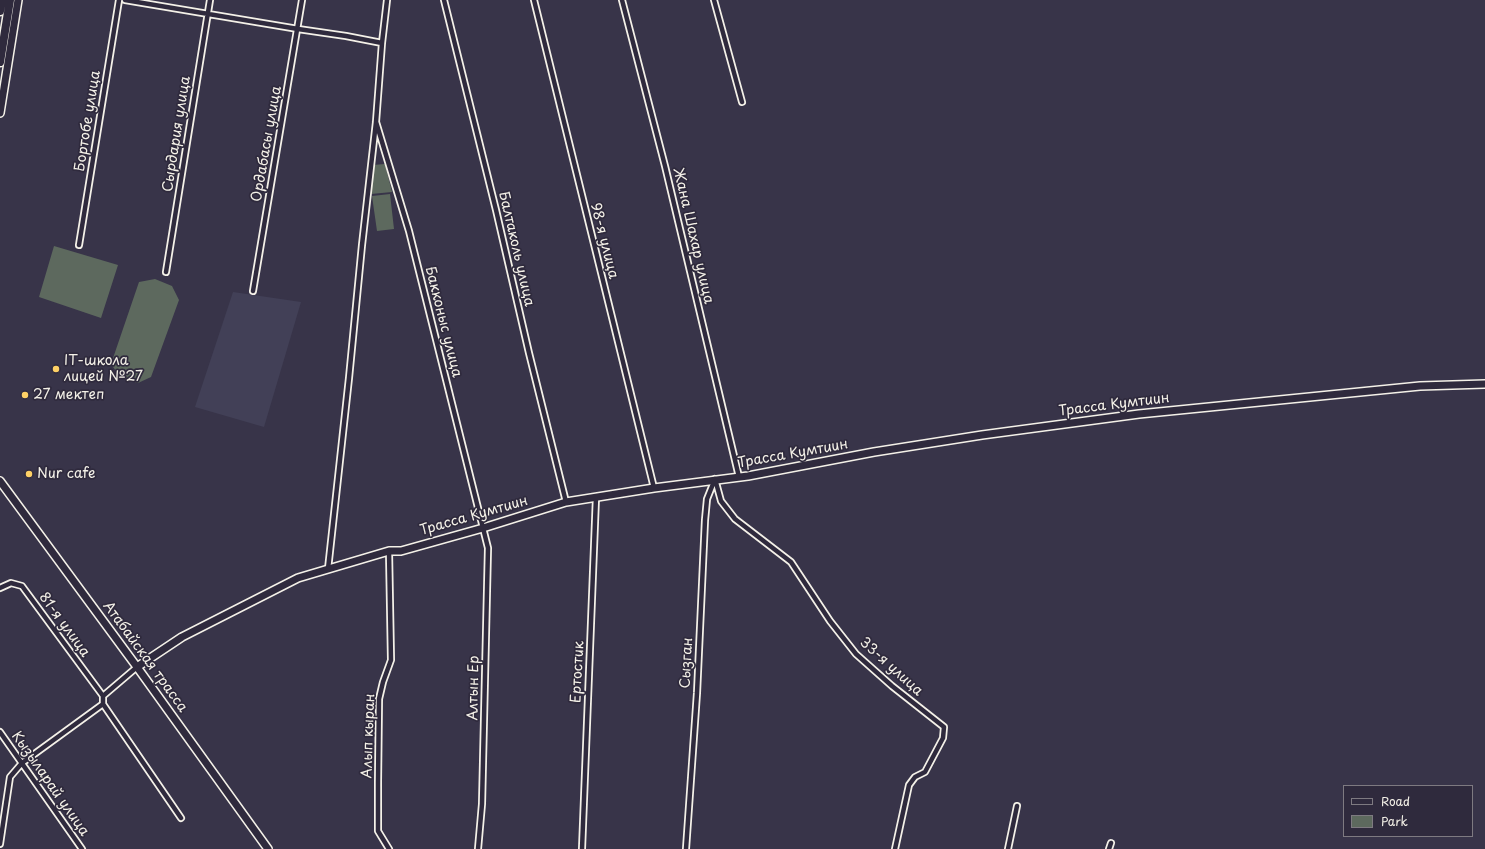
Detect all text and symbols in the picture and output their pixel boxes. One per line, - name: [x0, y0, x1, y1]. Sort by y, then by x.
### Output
- street label: Бортобе улица: [72, 69, 104, 173]
- street label: Сырдария улица: [160, 75, 194, 193]
- street label: Ордабасы улица: [249, 85, 285, 203]
- street label: Жана Шахар улица: [669, 166, 717, 306]
- street label: Балтаколь улица: [495, 190, 537, 308]
- street label: 98-я улица: [586, 201, 622, 281]
- street label: Бакконыс улица: [421, 265, 465, 379]
- place label: IT-школа лицей №27: [64, 353, 143, 386]
- marker: IT-школа лицей №27: [51, 364, 61, 374]
- place label: 27 мектеп: [33, 387, 104, 403]
- marker: 27 мектеп: [20, 390, 30, 400]
- street label: Трасса Кумтиин: [1058, 390, 1170, 420]
- street label: Трасса Кумтиин: [737, 436, 849, 472]
- place label: Nur cafe: [37, 466, 95, 482]
- marker: Nur cafe: [24, 469, 34, 479]
- street label: Трасса Кумтиин: [418, 493, 530, 539]
- street label: 81-я улица: [35, 589, 93, 661]
- street label: Атабайская трасса: [99, 598, 191, 716]
- street label: 33-я улица: [856, 634, 926, 700]
- street label: Сызган: [677, 637, 697, 689]
- street label: Ертостик: [568, 641, 588, 703]
- street label: Алтын Ер: [465, 655, 483, 721]
- street label: Алып кыран: [359, 693, 379, 779]
- street label: Кызыларай улица: [8, 728, 92, 840]
- legend: [1343, 785, 1473, 837]
- text: Road: [1381, 792, 1410, 810]
- text: Park: [1381, 812, 1408, 830]

